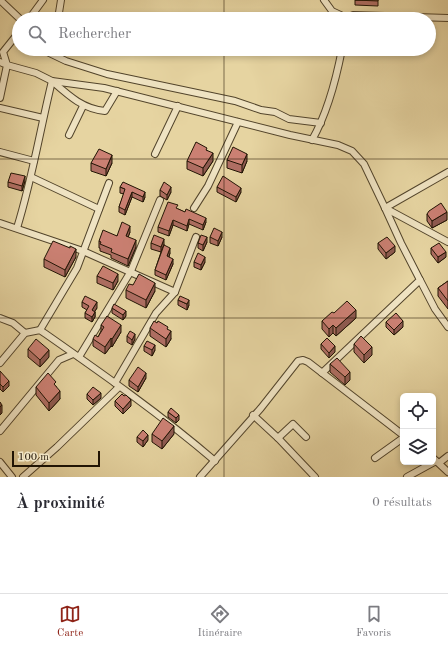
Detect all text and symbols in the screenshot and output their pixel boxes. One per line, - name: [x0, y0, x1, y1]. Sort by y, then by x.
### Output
- search box: [12, 12, 436, 56]
- icon: search: [26, 23, 48, 45]
- text: Rechercher: [58, 27, 131, 42]
- map controls: [400, 393, 436, 465]
- button: locate: [400, 393, 436, 429]
- button: layers: [400, 429, 436, 465]
- scale bar: [12, 449, 100, 468]
- text: 100 m: [18, 452, 49, 463]
- text: À proximité: [16, 495, 105, 512]
- text: 0 résultats: [372, 496, 432, 509]
- tab: Carte: [57, 603, 83, 641]
- tab: Itinéraire: [197, 603, 242, 641]
- tab: Favoris: [356, 603, 391, 641]

